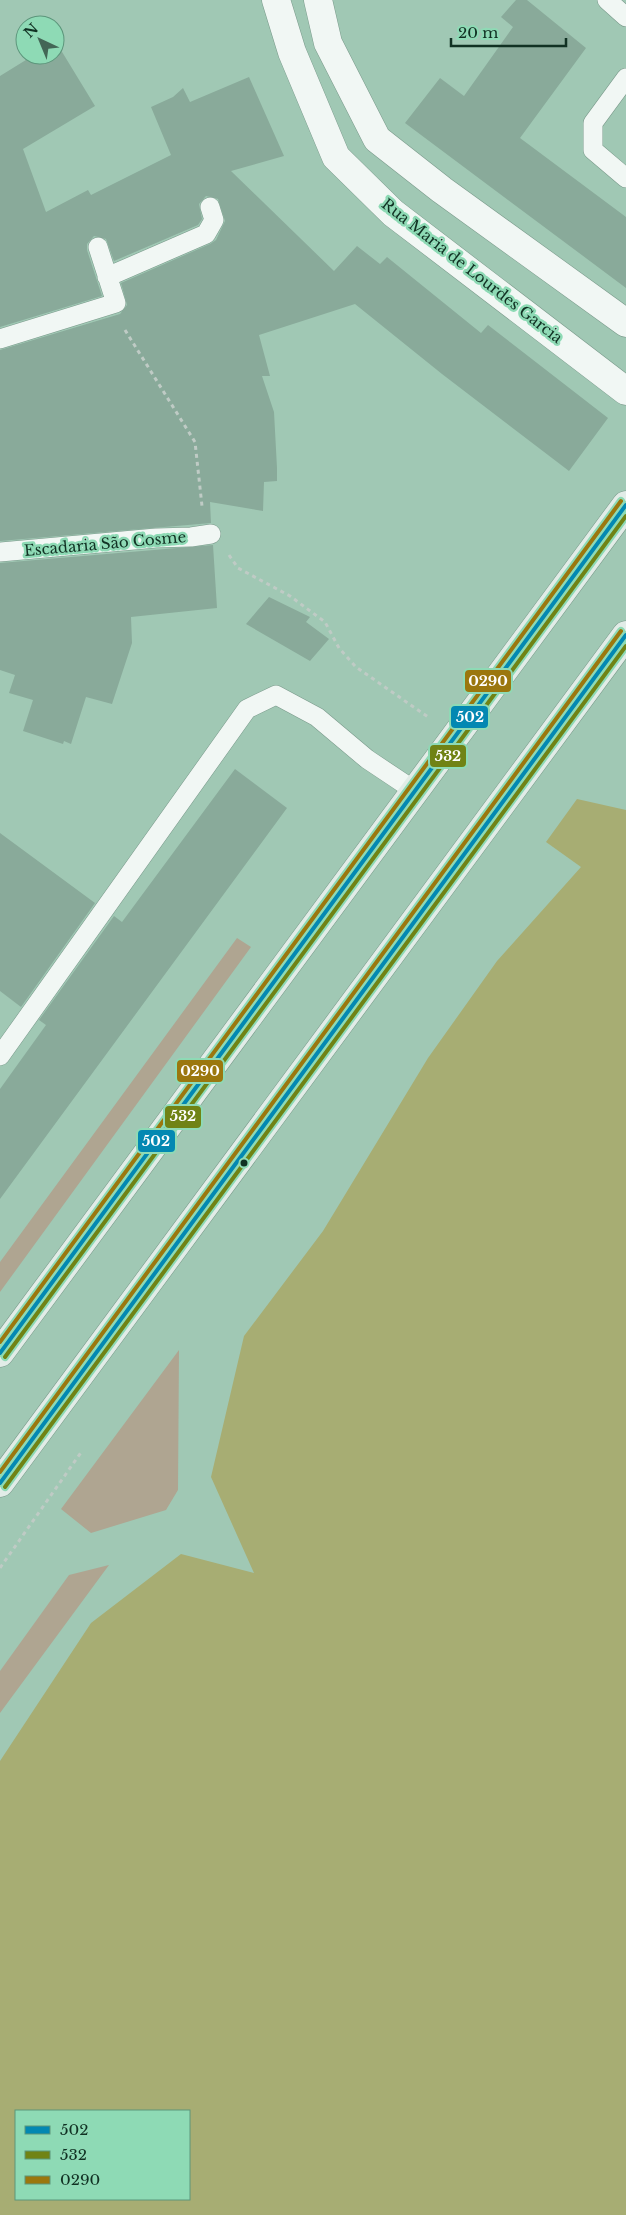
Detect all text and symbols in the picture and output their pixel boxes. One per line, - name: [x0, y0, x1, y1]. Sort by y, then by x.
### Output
- north arrow: [15, 15, 65, 65]
- scale bar: [451, 15, 566, 47]
- text: N: [20, 20, 42, 42]
- text: 20 m: [458, 23, 498, 42]
- street label: Rua Maria de Lourdes Garcia: [378, 194, 567, 348]
- street label: Escadaria São Cosme: [23, 527, 187, 560]
- line badge: 0290: [464, 669, 512, 693]
- text: 0290: [468, 672, 508, 690]
- line badge: 502: [450, 705, 489, 729]
- text: 502: [456, 708, 484, 726]
- line badge: 532: [429, 744, 467, 768]
- text: 532: [435, 747, 461, 765]
- line badge: 0290: [176, 1059, 224, 1083]
- text: 0290: [180, 1062, 220, 1080]
- line badge: 532: [164, 1105, 202, 1129]
- text: 532: [170, 1107, 196, 1125]
- line badge: 502: [137, 1129, 176, 1153]
- text: 502: [142, 1132, 170, 1150]
- unlabelled marker: [239, 1158, 249, 1168]
- legend: [15, 2110, 190, 2200]
- text: 502: [60, 2120, 88, 2139]
- text: 532: [60, 2145, 87, 2164]
- text: 0290: [60, 2170, 100, 2189]

